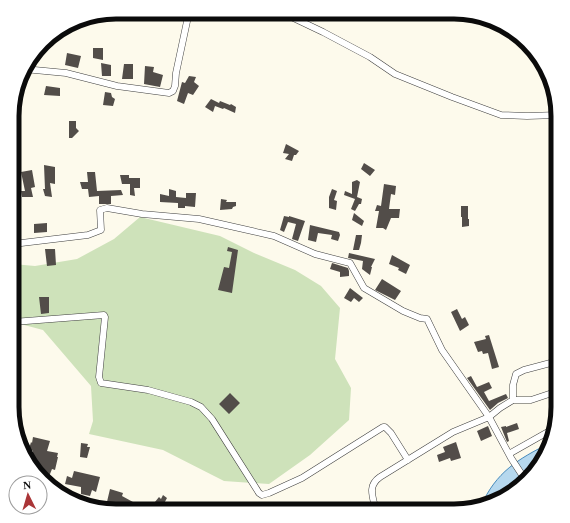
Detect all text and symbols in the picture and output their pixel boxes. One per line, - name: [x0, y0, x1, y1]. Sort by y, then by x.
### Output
- north arrow: [8, 475, 48, 515]
- text: N: [23, 479, 32, 491]

